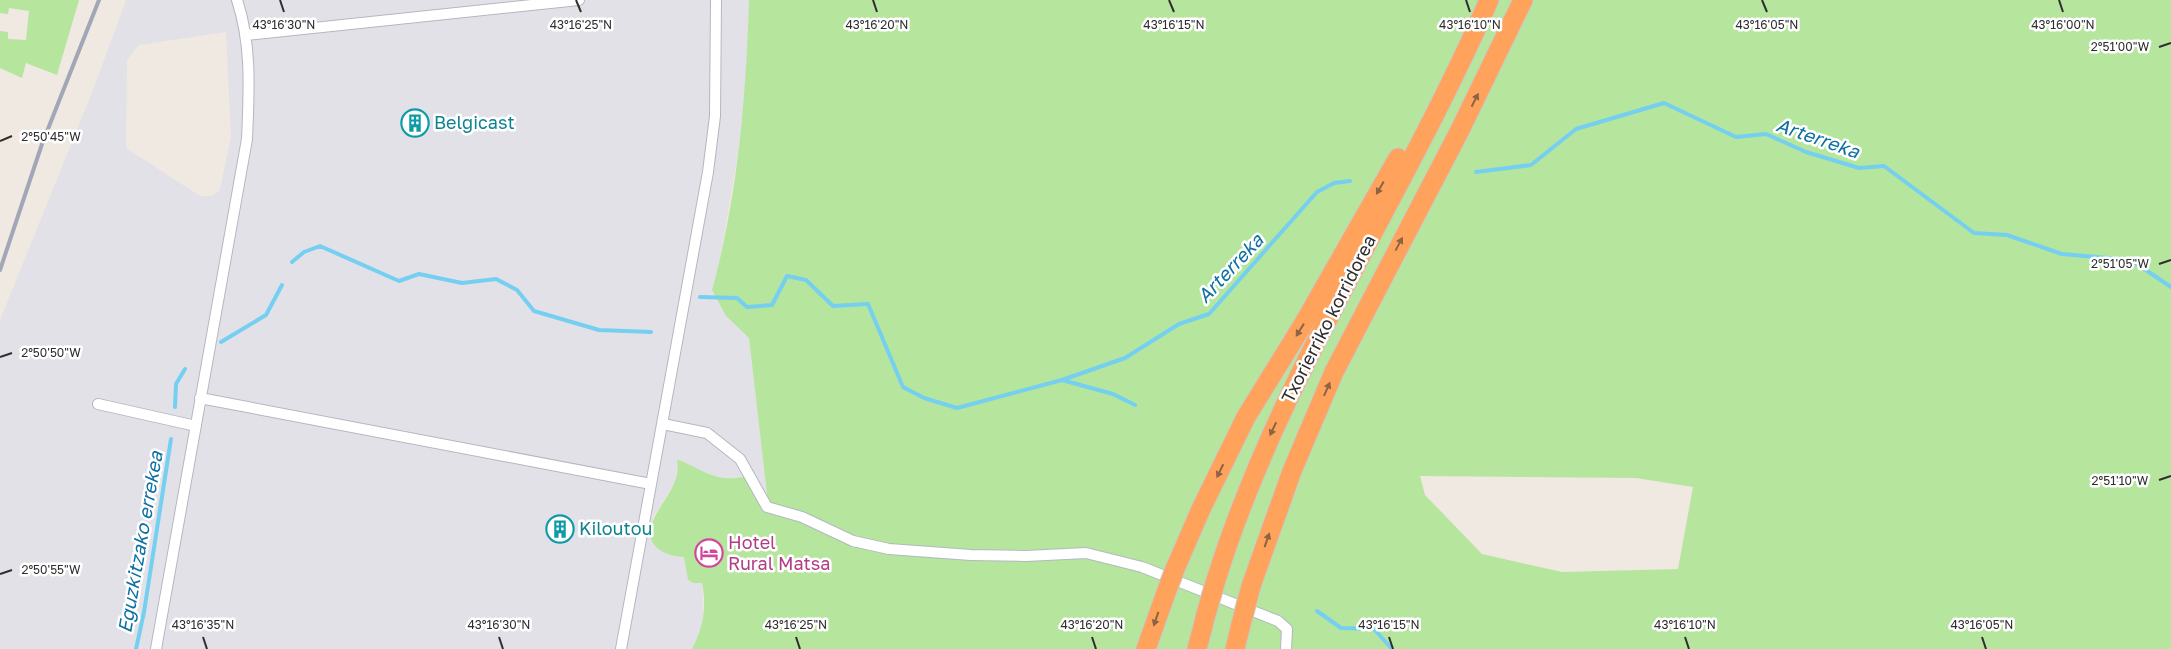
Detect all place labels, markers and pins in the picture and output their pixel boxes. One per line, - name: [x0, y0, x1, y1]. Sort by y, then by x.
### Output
- building icon: Belgicast: [400, 108, 430, 138]
- place label: Belgicast: [434, 111, 515, 133]
- building icon: Kiloutou: [545, 514, 575, 544]
- place label: Kiloutou: [579, 517, 652, 539]
- place label: Hotel Rural Matsa: [728, 531, 830, 574]
- hotel icon: Hotel Rural Matsa: [694, 538, 724, 568]

